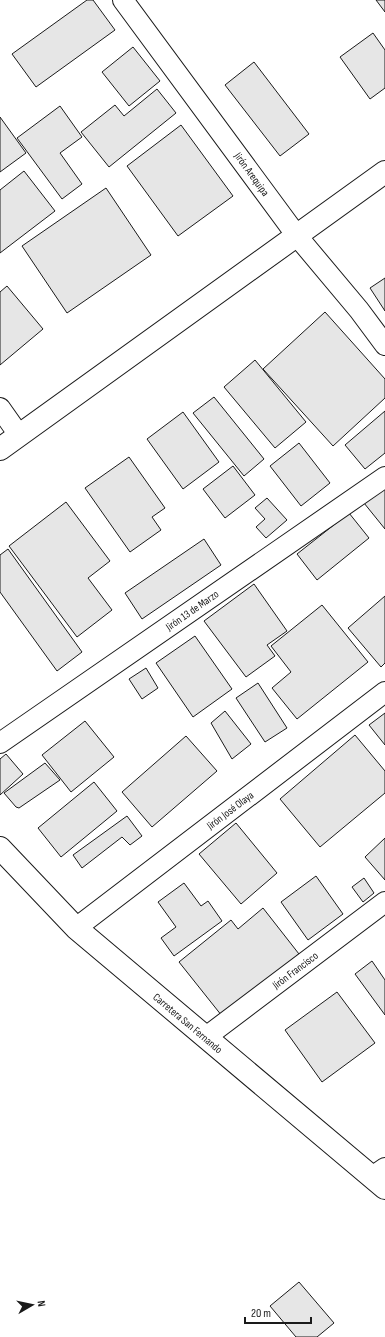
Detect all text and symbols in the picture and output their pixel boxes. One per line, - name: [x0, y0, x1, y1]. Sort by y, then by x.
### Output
- street label: Jirón Arequipa: [231, 149, 272, 199]
- street label: Jirón 13 de Marzo: [163, 587, 222, 634]
- street label: Jirón José Olaya: [204, 789, 256, 833]
- street label: Jirón Francisco: [269, 949, 321, 992]
- street label: Carretera San Fernando: [150, 991, 225, 1056]
- north arrow: [12, 1285, 52, 1325]
- scale bar: [245, 1299, 311, 1325]
- text: N: [35, 1300, 48, 1308]
- text: 20 m: [251, 1306, 271, 1321]

